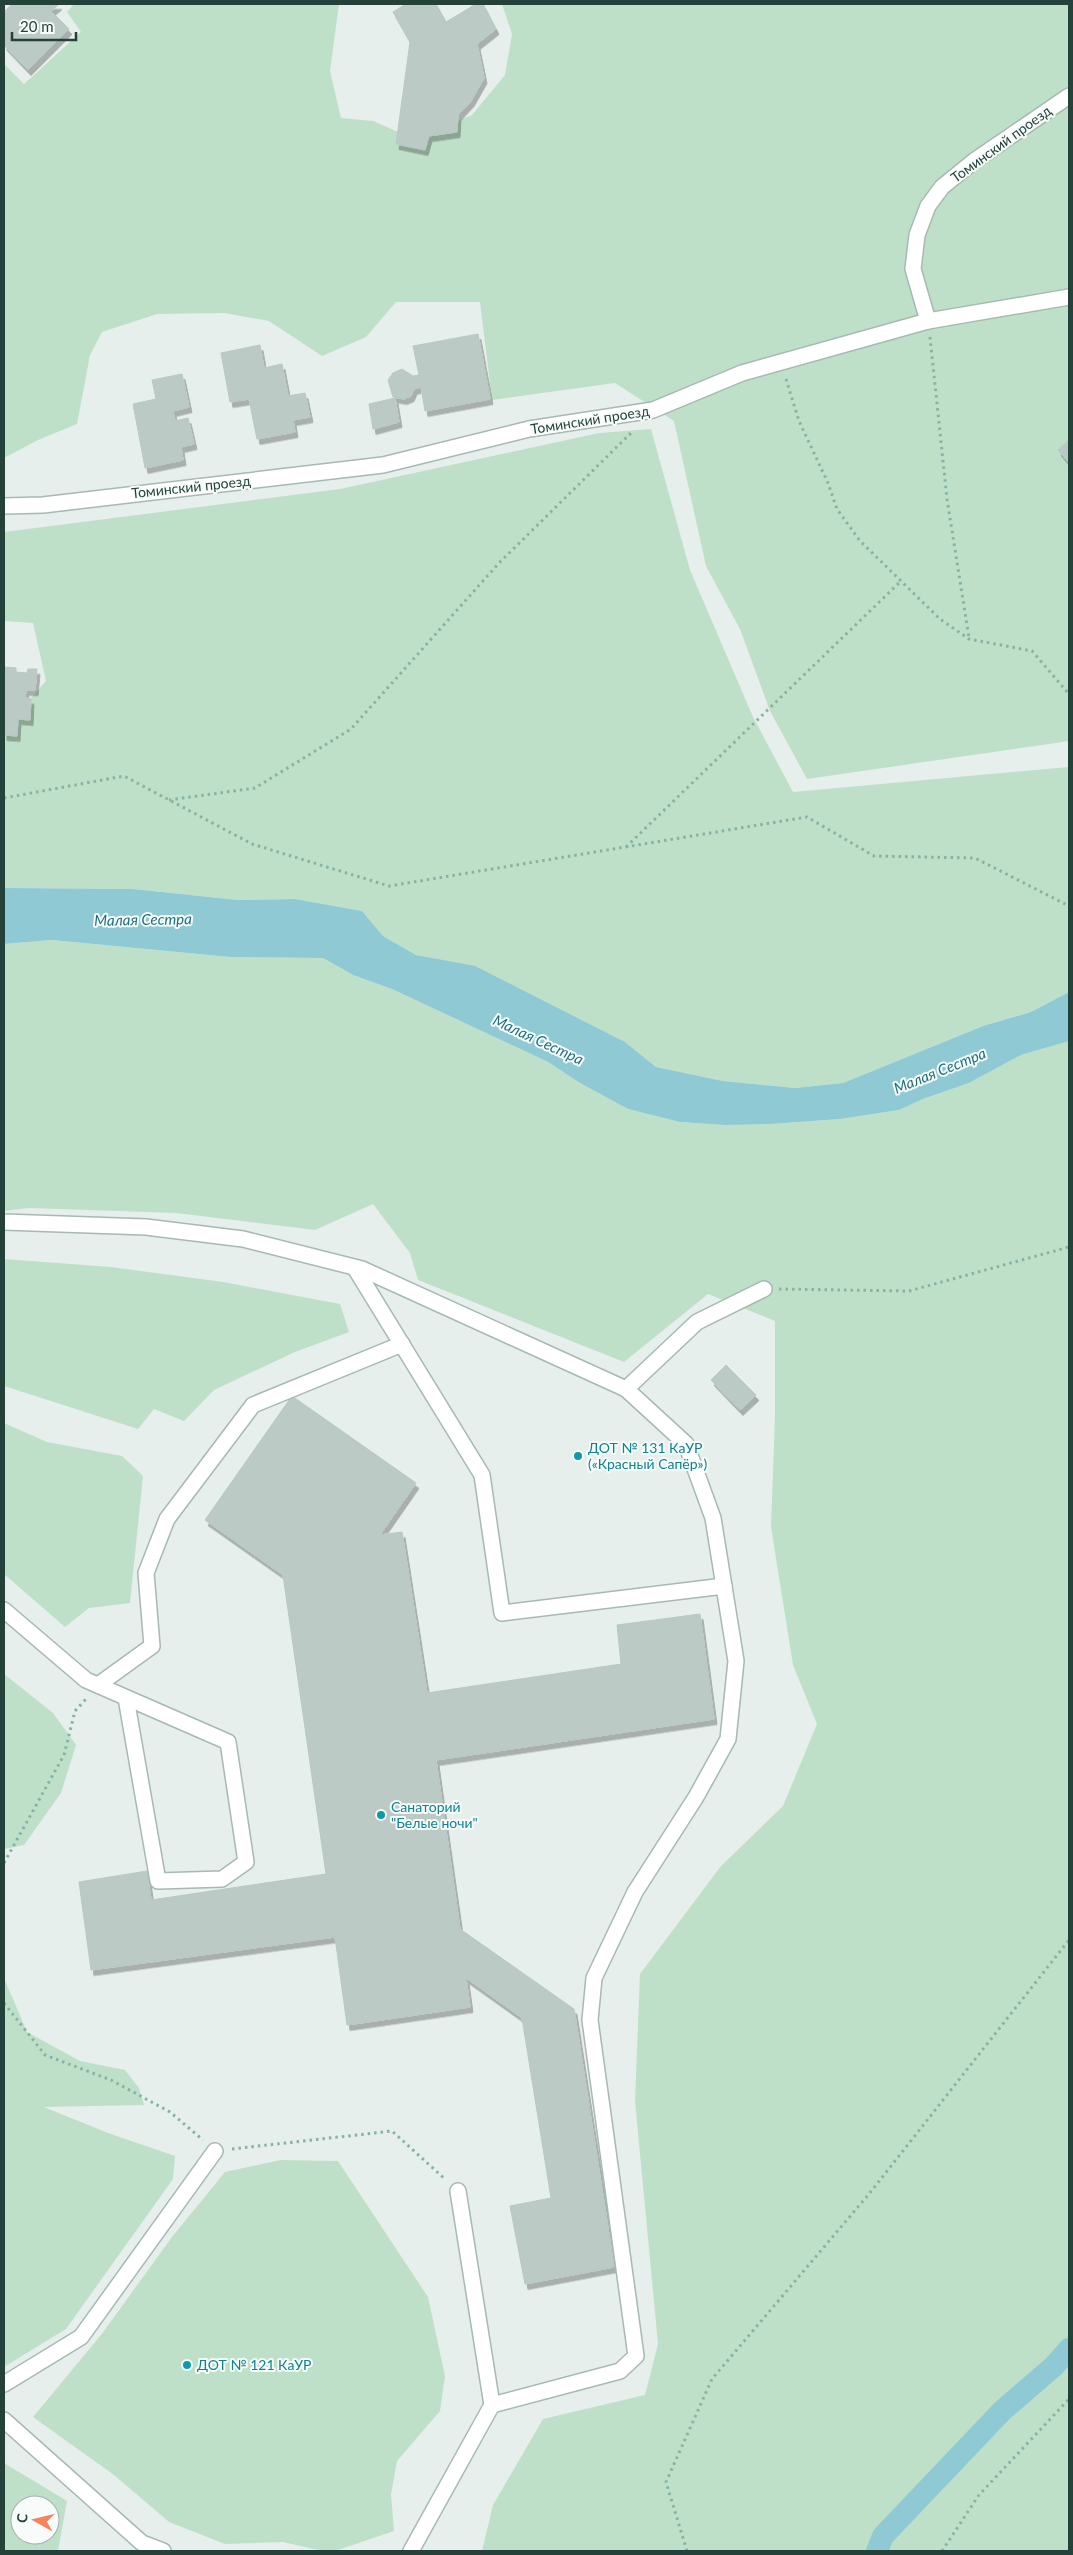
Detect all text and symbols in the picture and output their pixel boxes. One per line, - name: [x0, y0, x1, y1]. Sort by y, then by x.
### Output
- scale bar: [12, 10, 76, 42]
- text: 20 m: [20, 17, 54, 35]
- street label: Томинский проезд: [947, 101, 1054, 186]
- street label: Томинский проезд: [529, 402, 651, 437]
- street label: Томинский проезд: [130, 472, 252, 501]
- water label: Малая Сестра: [94, 909, 192, 929]
- water label: Малая Сестра: [490, 1010, 587, 1068]
- water label: Малая Сестра: [891, 1043, 989, 1097]
- place label: ДОТ № 131 КаУР («Красный Сапёр»): [588, 1439, 708, 1472]
- marker: ДОТ № 131 КаУР («Красный Сапёр»): [572, 1450, 584, 1462]
- place label: Санаторий "Белые ночи": [391, 1798, 478, 1831]
- marker: Санаторий "Белые ночи": [375, 1809, 387, 1821]
- place label: ДОТ № 121 КаУР: [197, 2356, 312, 2373]
- marker: ДОТ № 121 КаУР: [181, 2359, 193, 2371]
- north arrow: [10, 2495, 60, 2545]
- text: С: [13, 2512, 31, 2524]

